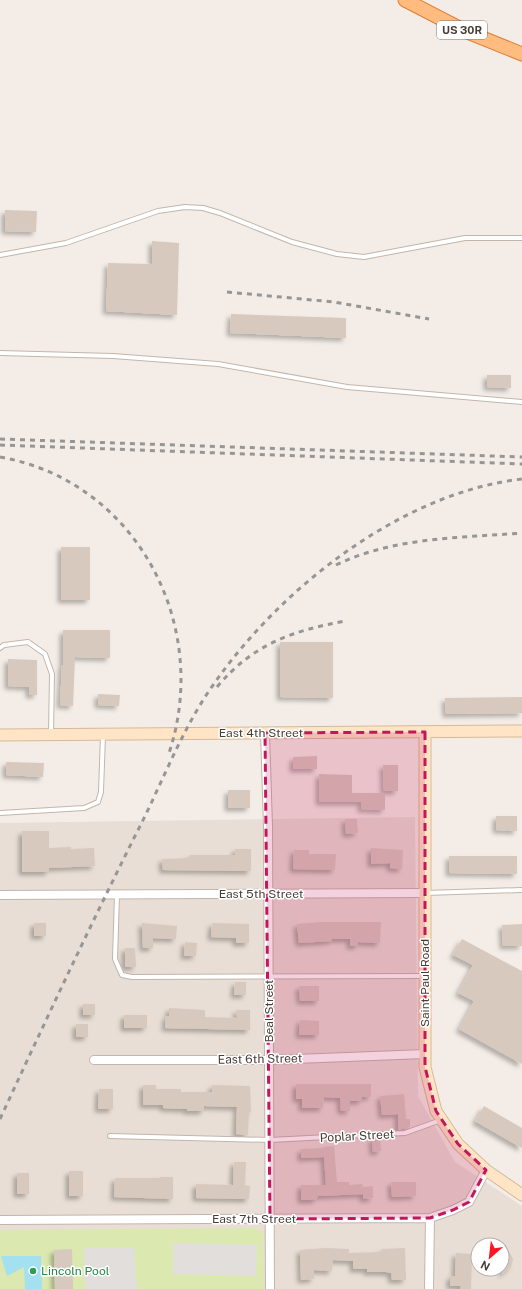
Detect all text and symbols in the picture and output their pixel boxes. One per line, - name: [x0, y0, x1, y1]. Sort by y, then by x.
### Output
- road number: US 30R: [437, 21, 487, 39]
- street label: East 4th Street: [219, 726, 304, 740]
- street label: East 5th Street: [219, 887, 304, 901]
- street label: Saint Paul Road: [418, 939, 432, 1027]
- street label: Beal Street: [262, 979, 276, 1043]
- street label: East 6th Street: [218, 1051, 303, 1067]
- street label: Poplar Street: [320, 1127, 395, 1145]
- street label: East 7th Street: [212, 1212, 296, 1226]
- north arrow: [470, 1237, 510, 1277]
- text: N: [479, 1259, 492, 1273]
- place label: Lincoln Pool: [41, 1264, 110, 1278]
- marker: Lincoln Pool: [28, 1266, 38, 1276]

